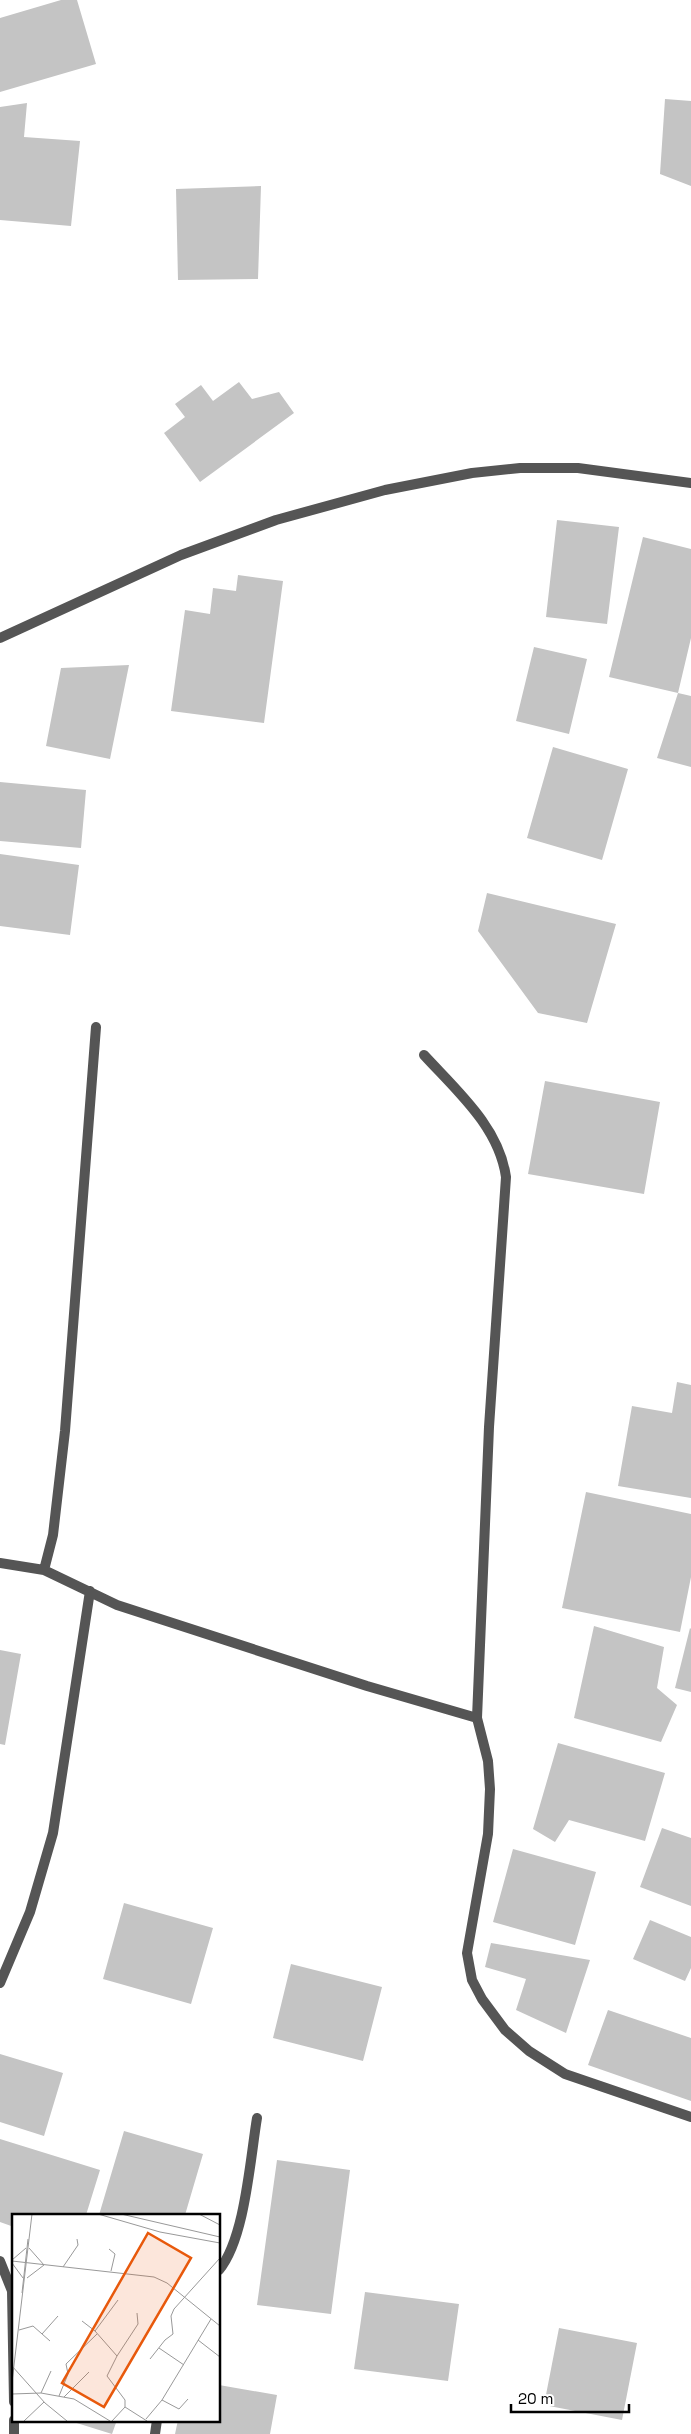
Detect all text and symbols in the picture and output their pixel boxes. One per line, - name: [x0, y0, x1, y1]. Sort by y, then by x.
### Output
- inset map: [12, 2214, 220, 2422]
- scale bar: [511, 2382, 628, 2414]
- text: 20 m: [518, 2389, 553, 2408]

